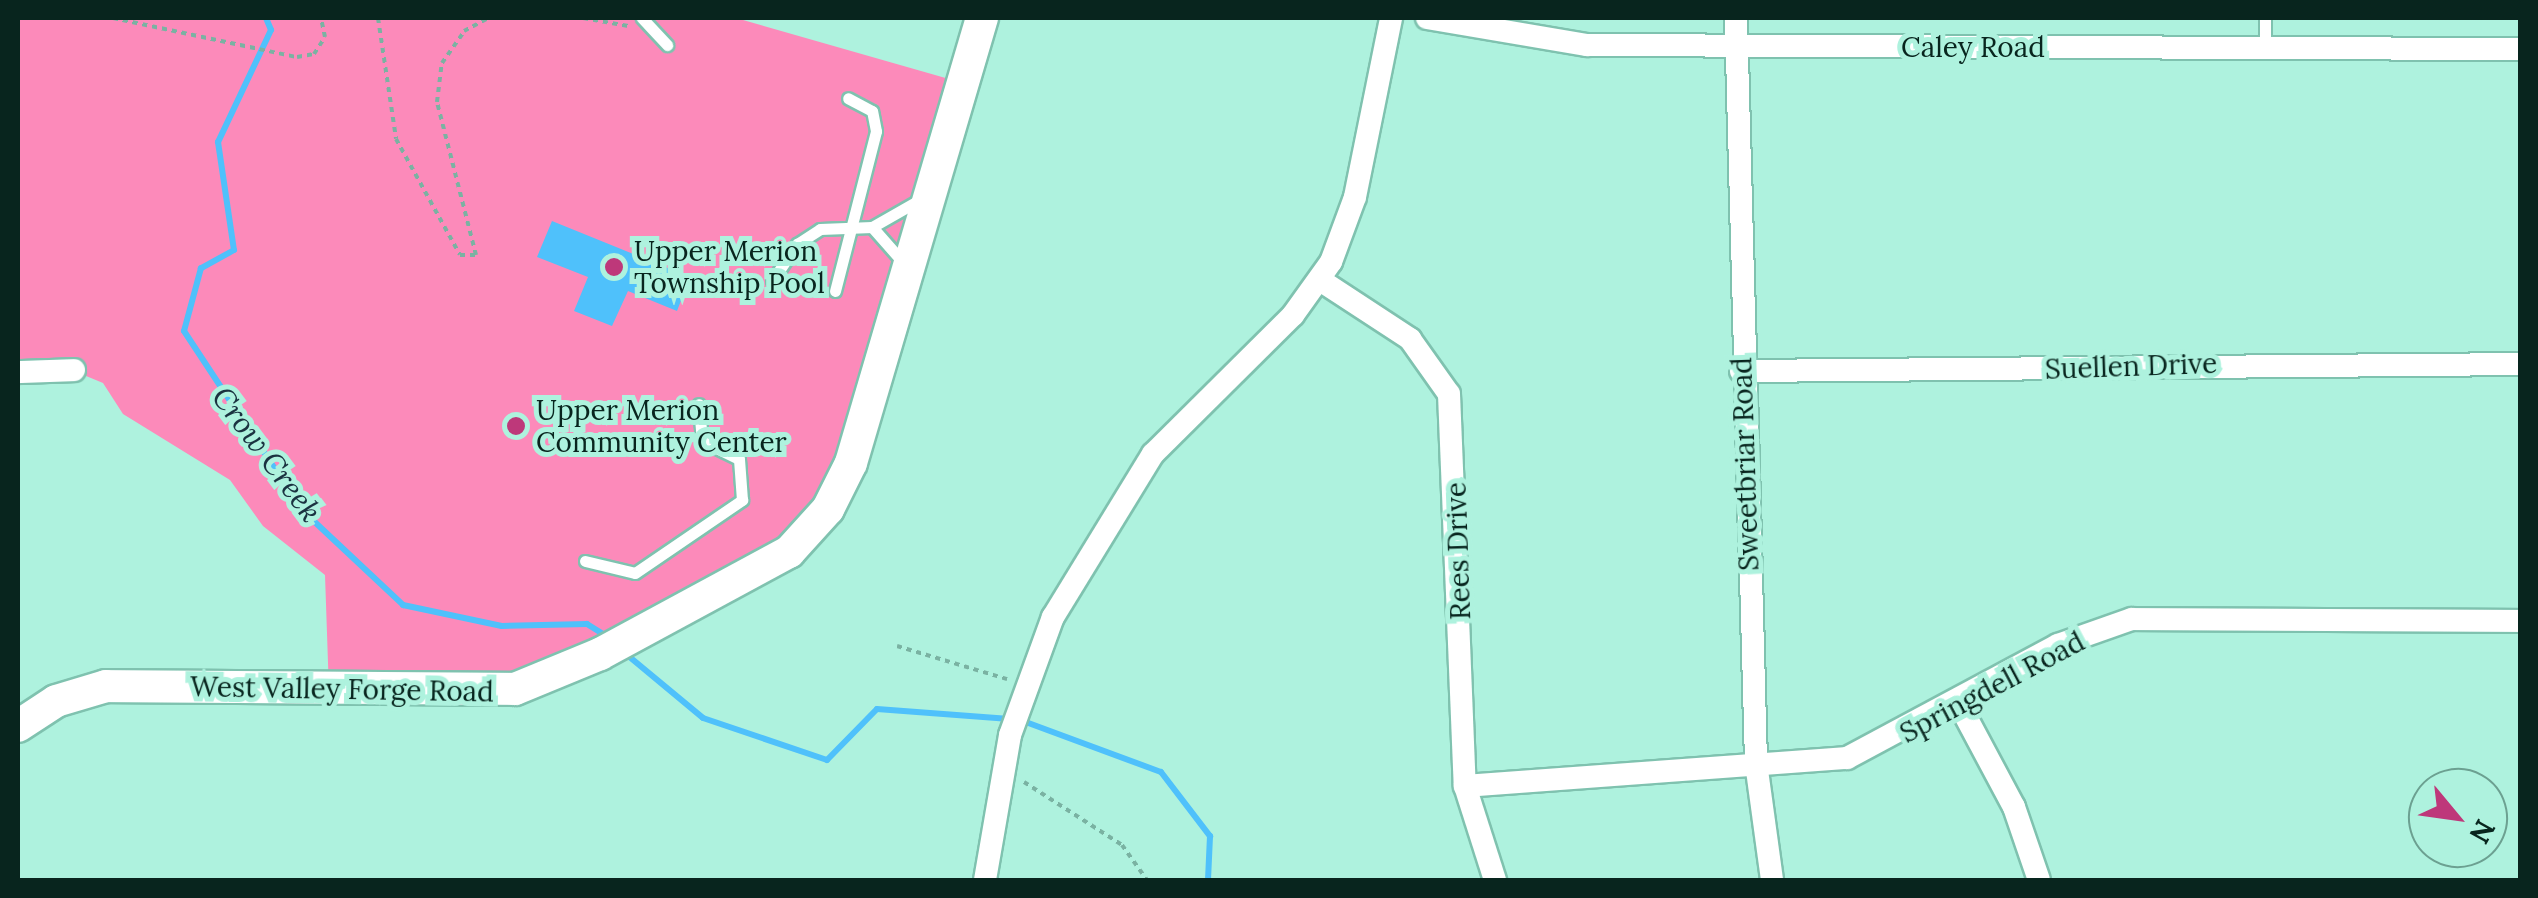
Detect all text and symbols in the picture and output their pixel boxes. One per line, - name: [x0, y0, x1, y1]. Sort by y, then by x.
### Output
- street label: Caley Road: [1901, 30, 2045, 64]
- place label: Upper Merion Township Pool: [634, 234, 825, 300]
- marker: Upper Merion Township Pool: [603, 256, 625, 278]
- street label: Suellen Drive: [2044, 346, 2218, 386]
- street label: Sweetbriar Road: [1724, 357, 1766, 571]
- water label: Crow Creek: [205, 379, 329, 529]
- place label: Upper Merion Community Center: [536, 393, 787, 459]
- marker: Upper Merion Community Center: [505, 415, 527, 437]
- street label: Rees Drive: [1439, 481, 1477, 621]
- street label: Springdell Road: [1894, 624, 2090, 750]
- street label: West Valley Forge Road: [190, 670, 494, 708]
- north arrow: [2408, 768, 2508, 868]
- text: N: [2461, 813, 2503, 850]

